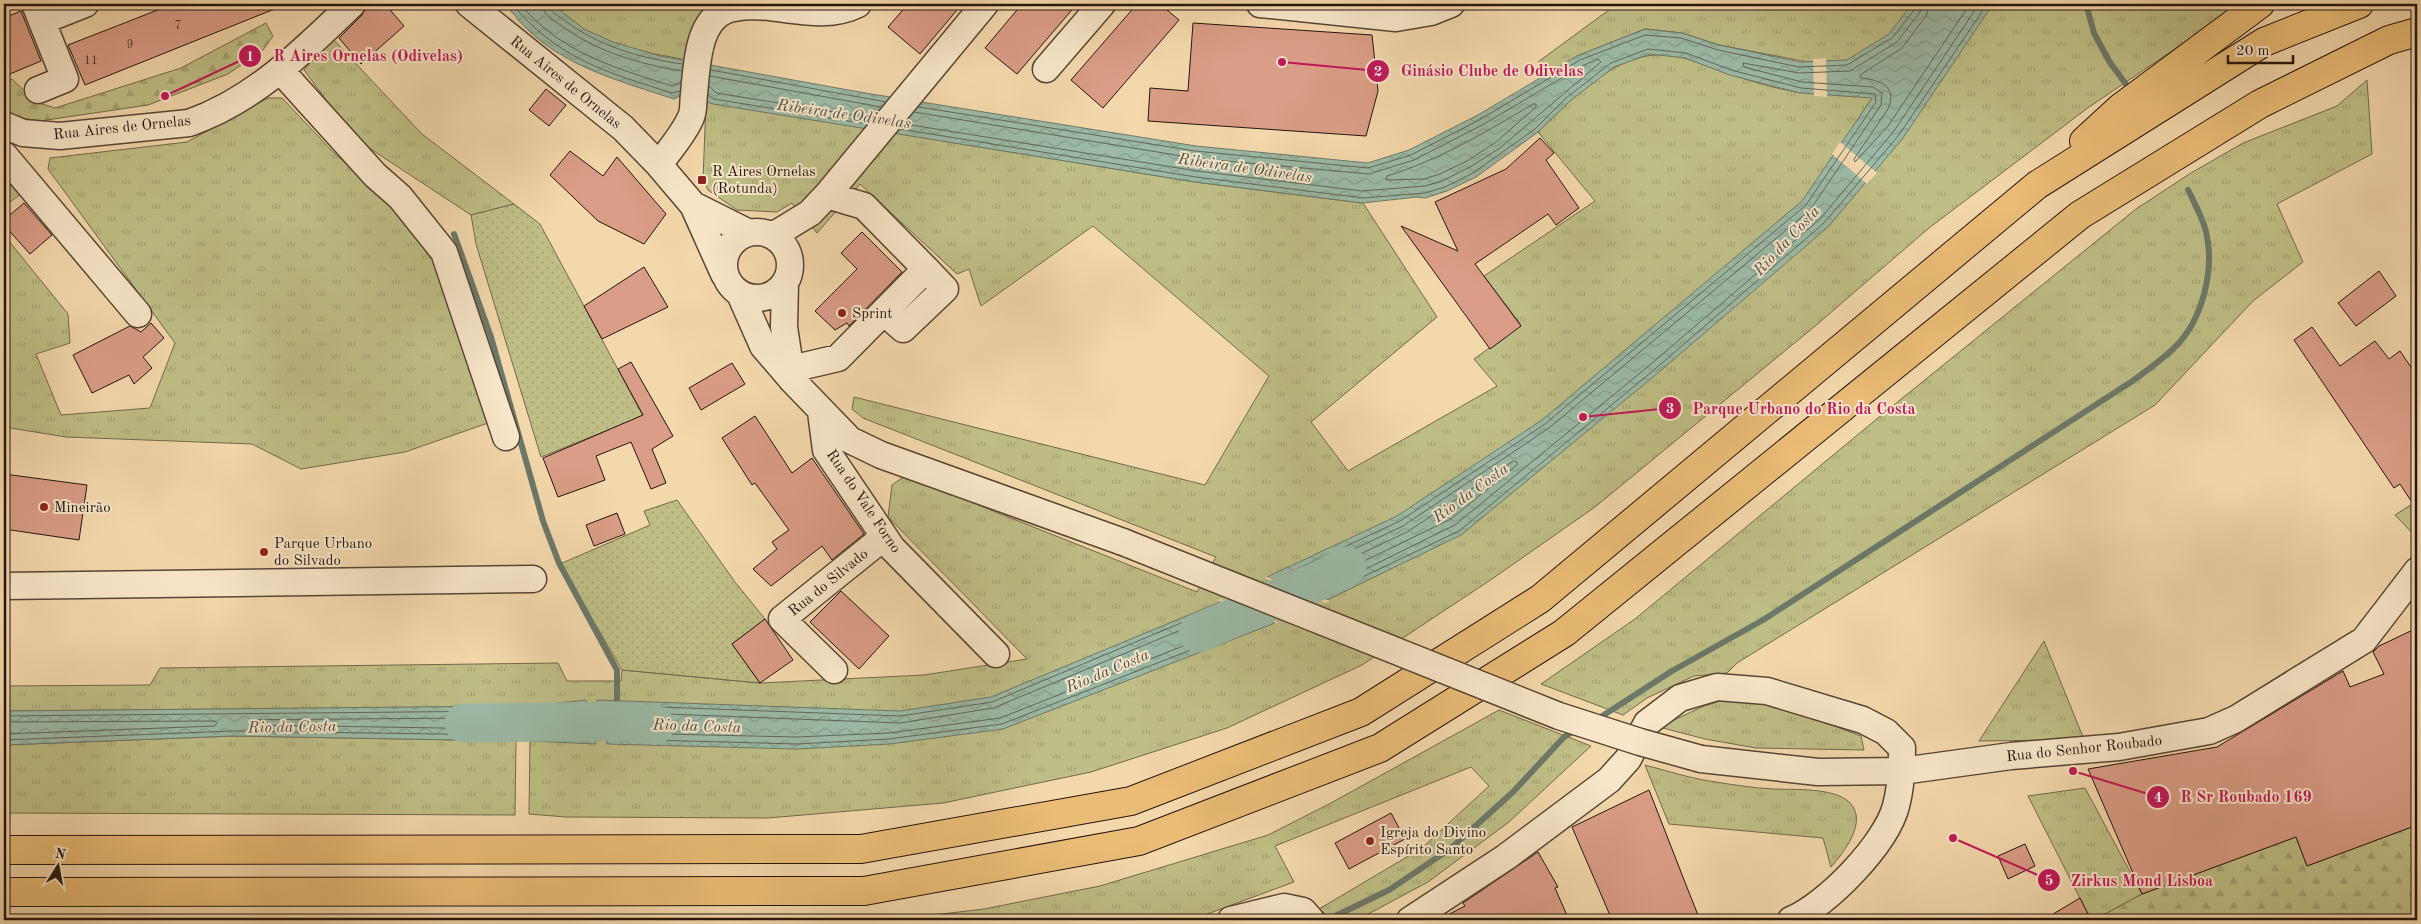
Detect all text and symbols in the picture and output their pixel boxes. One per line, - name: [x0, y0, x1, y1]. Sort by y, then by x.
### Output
- house number: 7: [175, 20, 181, 32]
- scale bar: [2228, 32, 2294, 64]
- street label: Rua Aires de Ornelas: [507, 34, 623, 132]
- house number: 9: [127, 39, 133, 51]
- callout: R Aires Ornelas (Odivelas): [238, 40, 473, 71]
- text: 20 m: [2236, 44, 2270, 59]
- text: R Aires Ornelas (Odivelas): [273, 48, 463, 65]
- text: 1: [246, 50, 254, 65]
- house number: 11: [84, 55, 98, 67]
- callout: Ginásio Clube de Odivelas: [1366, 55, 1593, 86]
- text: Ginásio Clube de Odivelas: [1401, 64, 1583, 80]
- text: 2: [1374, 65, 1382, 80]
- water label: Ribeira de Odivelas: [775, 98, 912, 132]
- street label: Rua Aires de Ornelas: [53, 114, 192, 143]
- water label: Ribeira de Odivelas: [1176, 152, 1313, 186]
- place label: R Aires Ornelas (Rotunda): [712, 165, 816, 197]
- marker: R Aires Ornelas (Rotunda): [696, 174, 708, 186]
- water label: Rio da Costa: [1751, 203, 1824, 280]
- marker: Sprint: [836, 307, 848, 319]
- place label: Sprint: [852, 307, 893, 322]
- callout: Parque Urbano do Rio da Costa: [1657, 393, 1926, 424]
- text: 3: [1666, 402, 1674, 417]
- text: Parque Urbano do Rio da Costa: [1692, 402, 1916, 418]
- street label: Rua do Vale Forno: [823, 448, 903, 556]
- water label: Rio da Costa: [1430, 461, 1512, 527]
- marker: Mineirão: [38, 501, 50, 513]
- place label: Mineirão: [54, 501, 111, 516]
- place label: Parque Urbano do Silvado: [274, 537, 372, 569]
- marker: Parque Urbano do Silvado: [258, 546, 270, 558]
- street label: Rua do Silvado: [786, 547, 872, 620]
- water label: Rio da Costa: [1063, 647, 1152, 697]
- water label: Rio da Costa: [651, 717, 742, 737]
- water label: Rio da Costa: [246, 719, 337, 737]
- street label: Rua do Senhor Roubado: [2005, 734, 2163, 765]
- callout: R Sr Roubado 169: [2145, 781, 2322, 812]
- text: R Sr Roubado 169: [2180, 790, 2312, 806]
- text: 4: [2154, 791, 2162, 806]
- place label: Igreja do Divino Espírito Santo: [1380, 826, 1486, 858]
- marker: Igreja do Divino Espírito Santo: [1364, 835, 1376, 847]
- north arrow: [32, 842, 82, 892]
- text: N: [54, 846, 67, 862]
- callout: Zirkus Mond Lisboa: [2036, 865, 2224, 896]
- text: 5: [2045, 874, 2053, 889]
- text: Zirkus Mond Lisboa: [2071, 874, 2213, 890]

